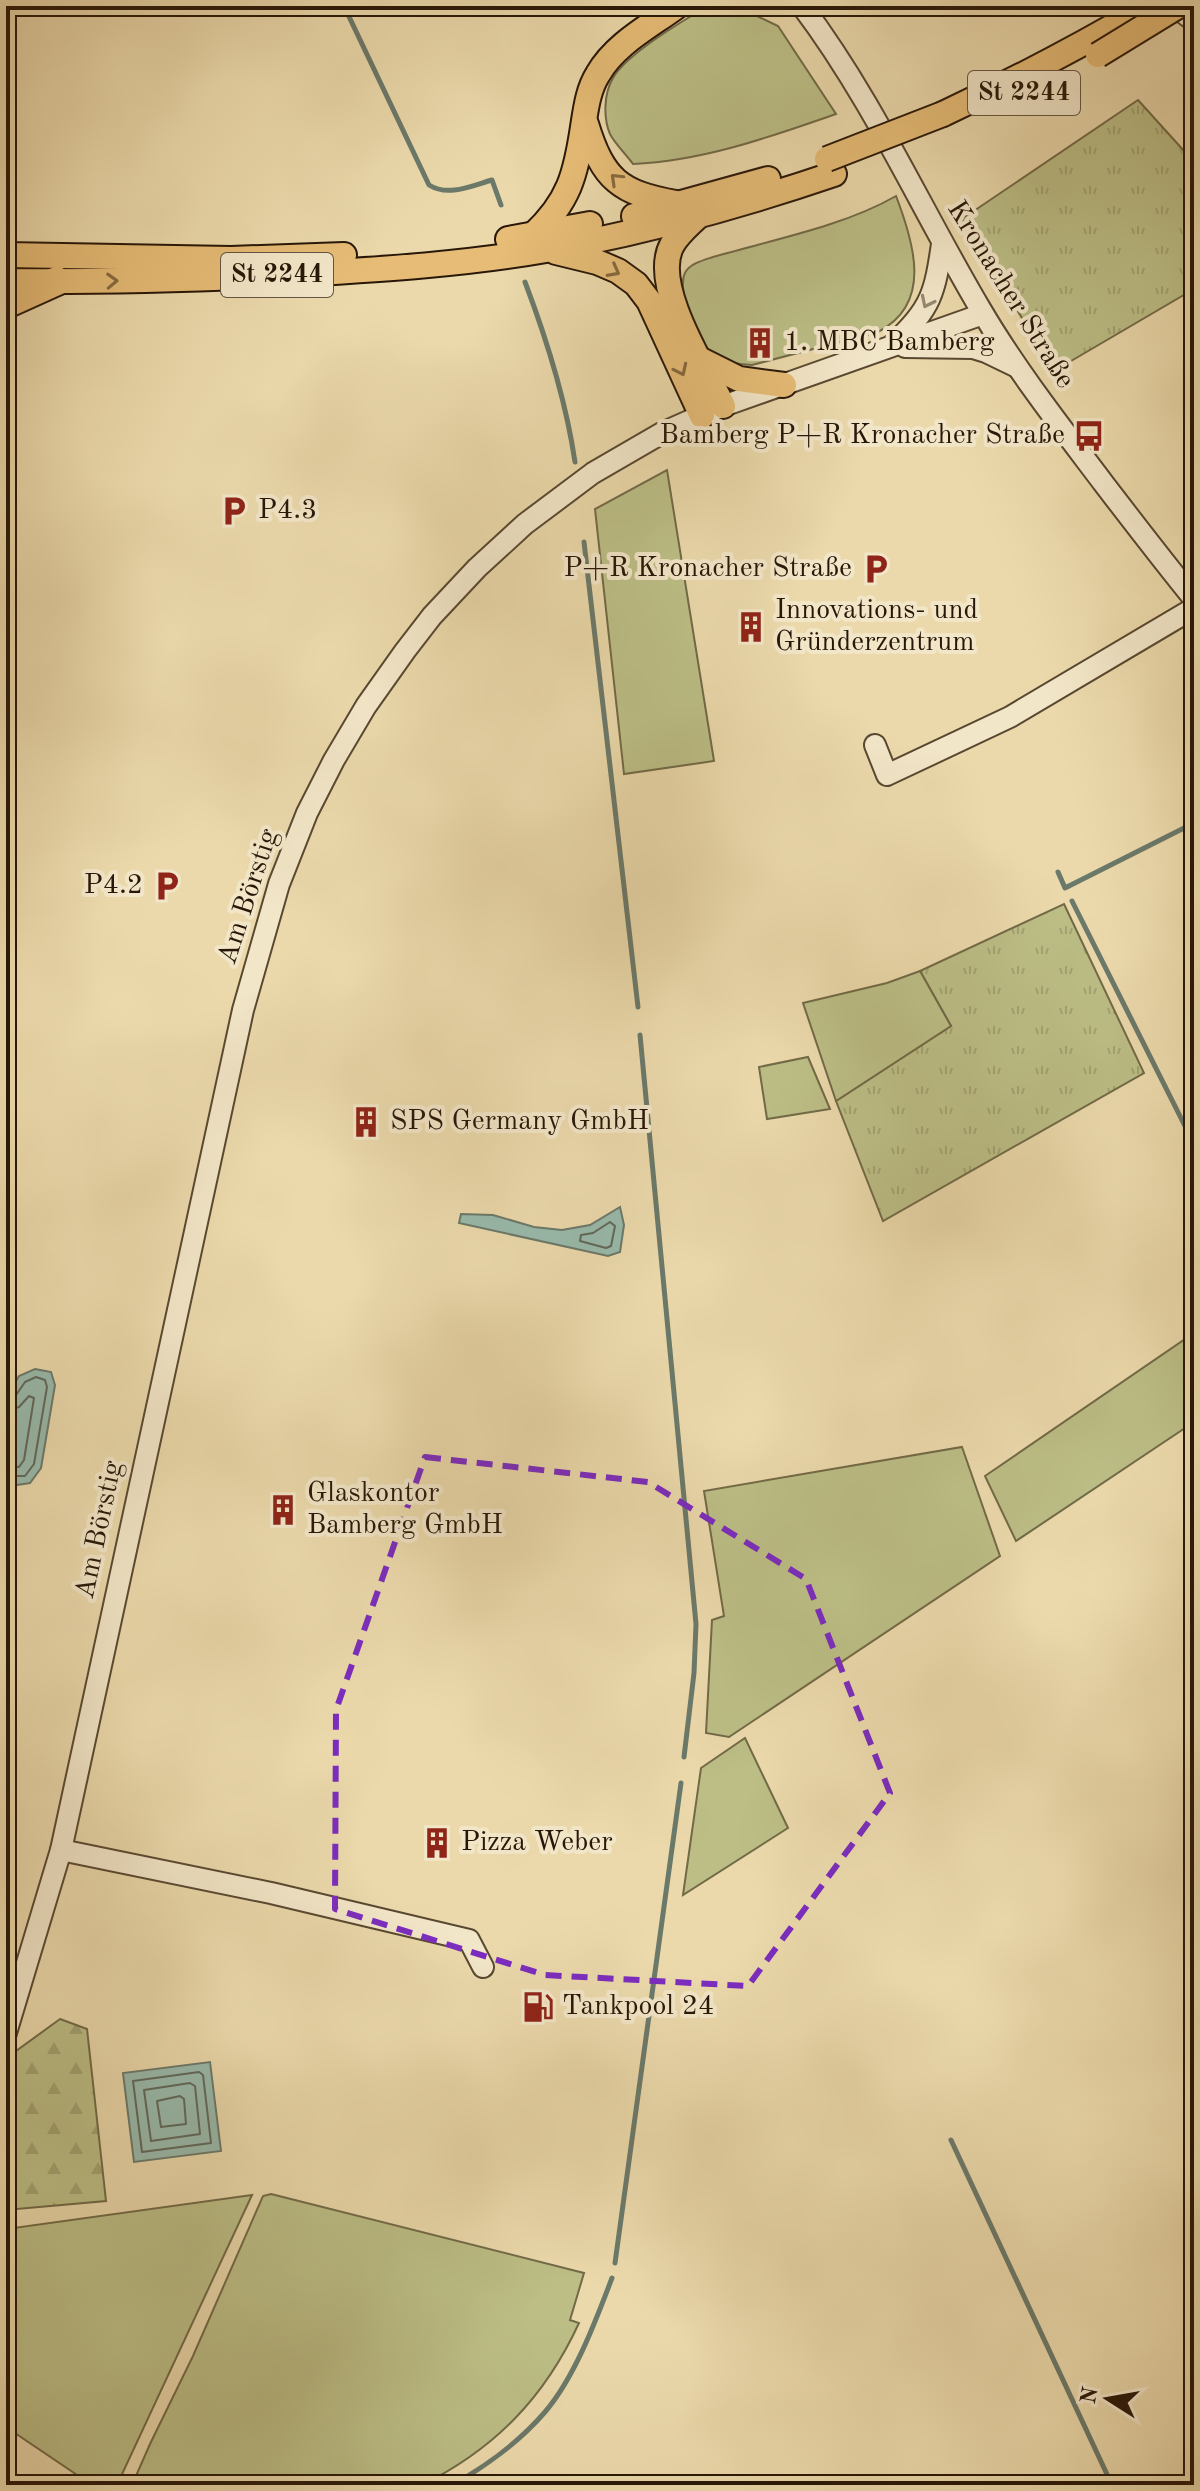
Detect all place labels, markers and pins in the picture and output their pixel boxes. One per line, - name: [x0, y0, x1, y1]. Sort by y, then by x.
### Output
- building icon: 1. MBC Bamberg: [743, 326, 777, 360]
- place label: 1. MBC Bamberg: [784, 329, 995, 357]
- bus stop icon: Bamberg P+R Kronacher Straße: [1072, 419, 1106, 453]
- place label: Bamberg P+R Kronacher Straße: [660, 422, 1065, 450]
- parking icon: P4.3: [217, 494, 251, 528]
- place label: P4.3: [258, 497, 317, 525]
- parking icon: P+R Kronacher Straße: [859, 552, 893, 586]
- place label: P+R Kronacher Straße: [564, 555, 852, 583]
- place label: Innovations- und Gründerzentrum: [775, 597, 978, 657]
- building icon: Innovations- und Gründerzentrum: [734, 610, 768, 644]
- parking icon: P4.2: [150, 869, 184, 903]
- place label: P4.2: [84, 872, 143, 900]
- building icon: SPS Germany GmbH: [349, 1105, 383, 1139]
- place label: SPS Germany GmbH: [390, 1108, 649, 1136]
- place label: Glaskontor Bamberg GmbH: [307, 1480, 503, 1540]
- building icon: Glaskontor Bamberg GmbH: [266, 1493, 300, 1527]
- building icon: Pizza Weber: [420, 1826, 454, 1860]
- place label: Pizza Weber: [461, 1829, 613, 1857]
- fuel station icon: Tankpool 24: [521, 1990, 555, 2024]
- place label: Tankpool 24: [562, 1993, 714, 2021]

